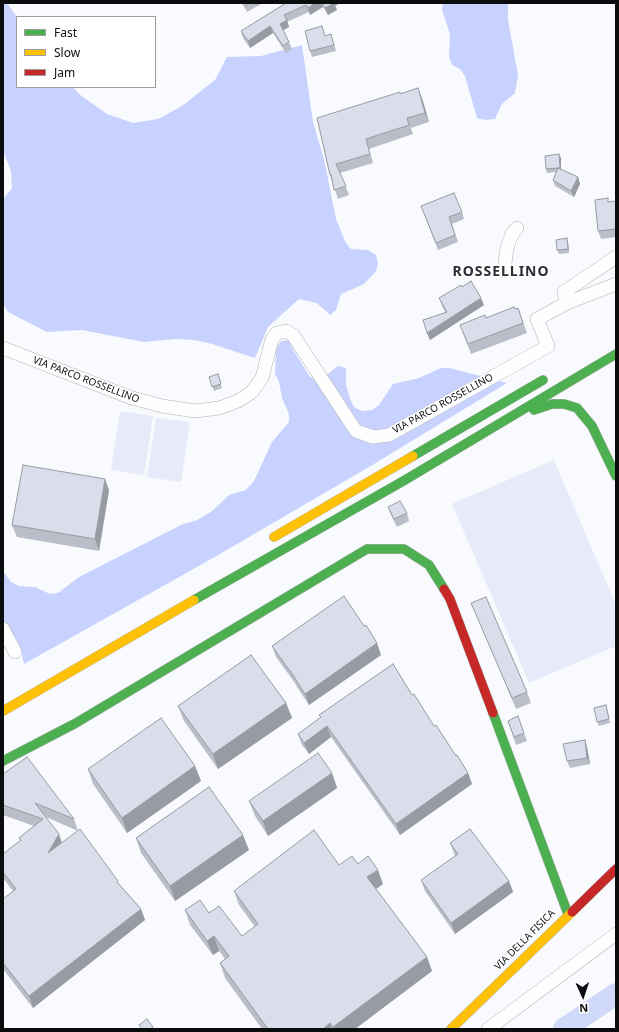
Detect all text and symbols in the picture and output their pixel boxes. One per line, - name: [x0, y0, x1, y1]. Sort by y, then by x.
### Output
- legend: [16, 16, 156, 88]
- text: Fast: [54, 24, 77, 41]
- text: Slow: [54, 44, 80, 61]
- text: Jam: [54, 64, 75, 81]
- district label: ROSSELLINO: [452, 264, 550, 280]
- street label: VIA PARCO ROSSELLINO: [31, 354, 141, 406]
- street label: VIA PARCO ROSSELLINO: [391, 371, 495, 437]
- street label: VIA DELLA FISICA: [492, 907, 558, 973]
- north arrow: [563, 976, 603, 1016]
- text: N: [579, 1001, 589, 1016]

